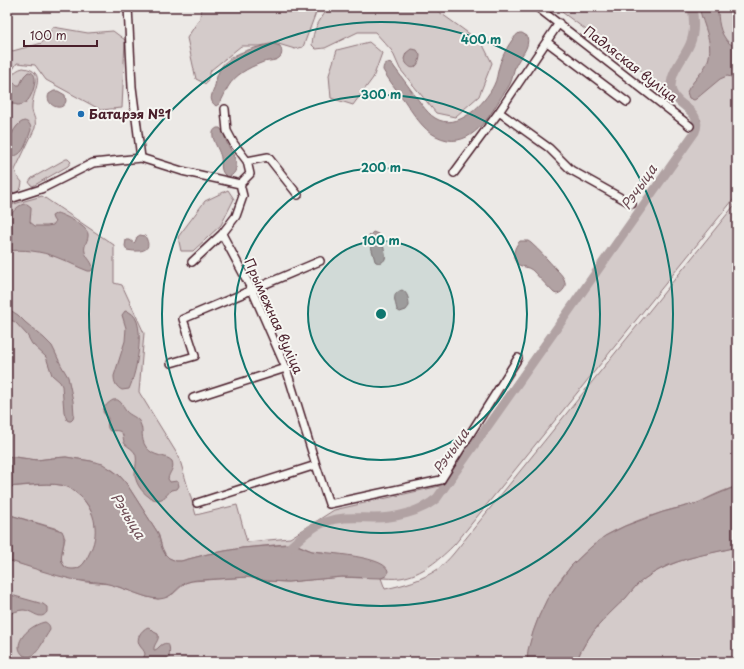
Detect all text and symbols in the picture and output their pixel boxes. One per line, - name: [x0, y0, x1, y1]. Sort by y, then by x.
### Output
- street label: Падляская вуліца: [580, 21, 682, 106]
- scale bar: [24, 22, 97, 48]
- text: 100 m: [30, 26, 67, 44]
- text: 400 m: [461, 30, 501, 48]
- text: 300 m: [361, 85, 401, 103]
- place label: Батарэя №1: [89, 104, 171, 123]
- marker: Батарэя №1: [76, 109, 86, 119]
- text: 200 m: [361, 158, 401, 176]
- water label: Рэчыца: [615, 159, 662, 214]
- text: 100 m: [362, 231, 400, 249]
- street label: Прымежная вуліца: [240, 255, 309, 377]
- centre of rings: [374, 307, 388, 321]
- water label: Рэчыца: [427, 423, 474, 478]
- water label: Рэчыца: [106, 489, 151, 543]

